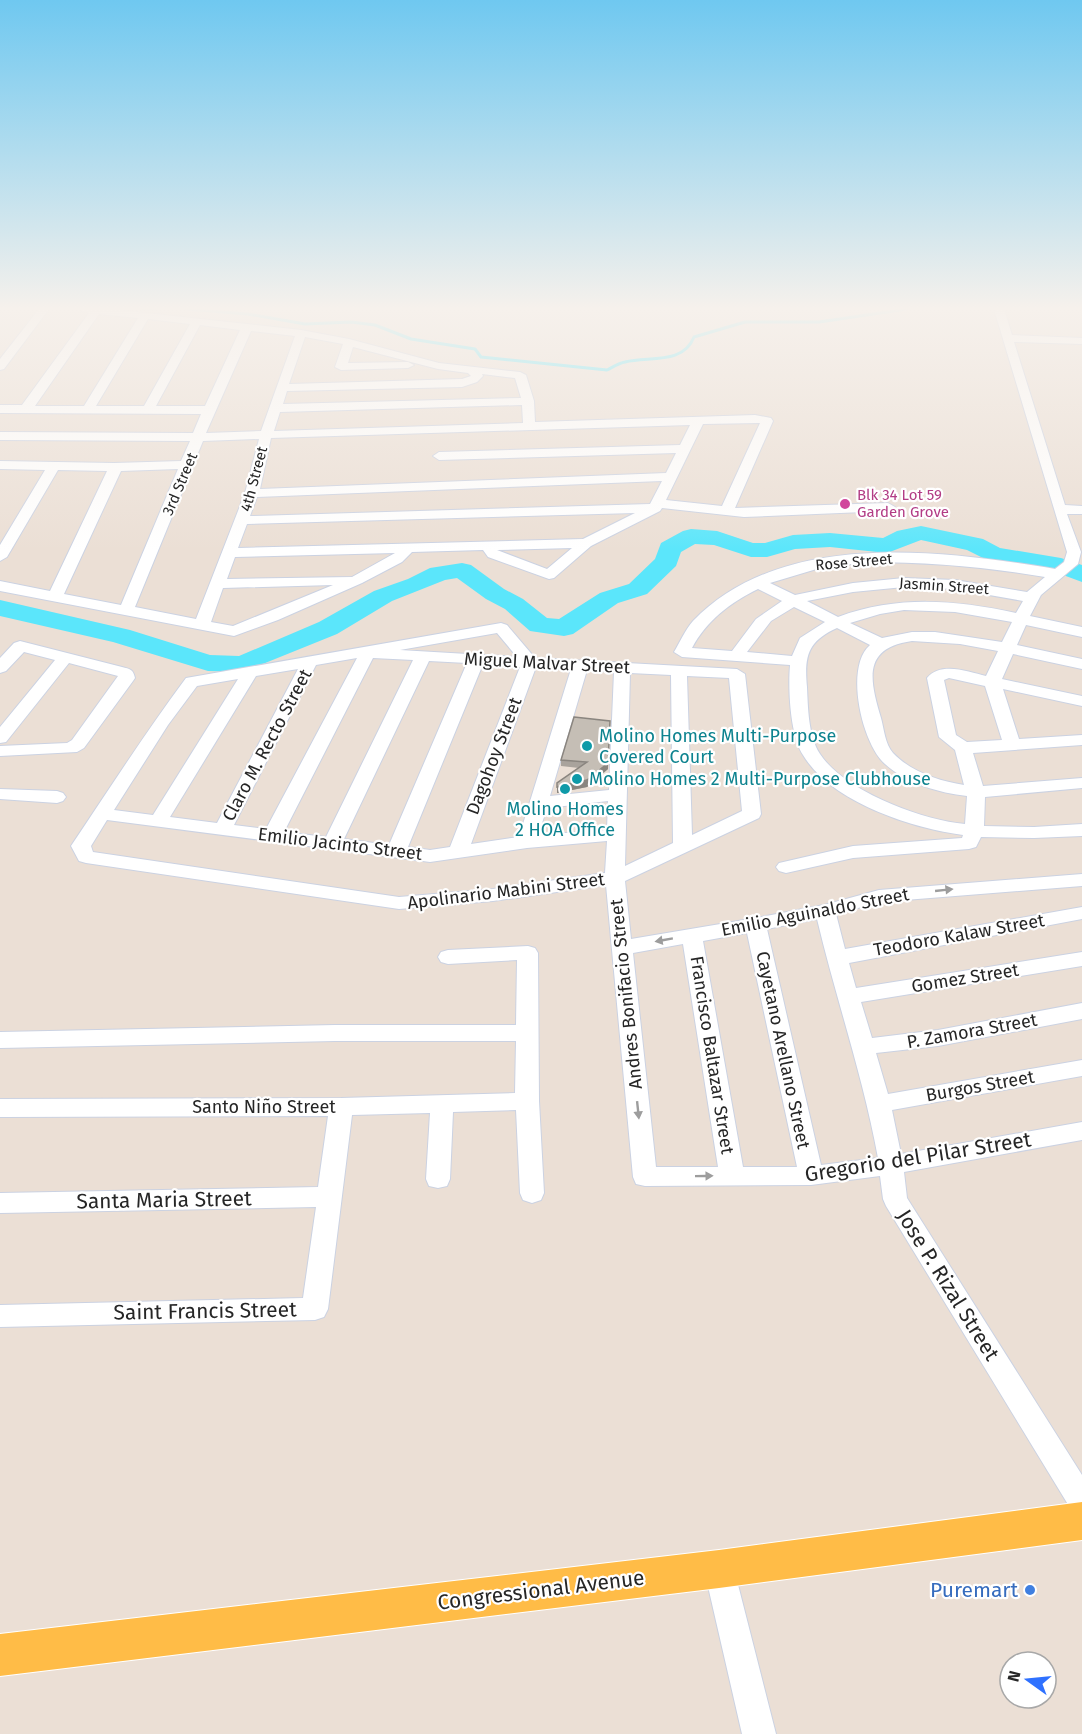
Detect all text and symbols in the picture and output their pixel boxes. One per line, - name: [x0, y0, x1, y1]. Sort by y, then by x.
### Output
- street label: 4th Street: [237, 444, 271, 514]
- street label: 3rd Street: [159, 449, 201, 518]
- place label: Blk 34 Lot 59 Garden Grove: [857, 486, 949, 521]
- marker: Blk 34 Lot 59 Garden Grove: [838, 497, 852, 511]
- street label: Rose Street: [815, 550, 894, 574]
- street label: Jasmin Street: [898, 574, 990, 598]
- street label: Miguel Malvar Street: [463, 648, 631, 678]
- street label: Claro M. Recto Street: [218, 665, 317, 825]
- street label: Dagohoy Street: [462, 694, 527, 818]
- place label: Molino Homes Multi-Purpose Covered Court: [599, 725, 836, 768]
- marker: Molino Homes Multi-Purpose Covered Court: [580, 739, 594, 753]
- place label: Molino Homes 2 Multi-Purpose Clubhouse: [589, 768, 931, 790]
- marker: Molino Homes 2 Multi-Purpose Clubhouse: [570, 772, 584, 786]
- marker: Molino Homes 2 HOA Office: [558, 782, 572, 796]
- place label: Molino Homes 2 HOA Office: [506, 798, 624, 841]
- street label: Emilio Jacinto Street: [257, 823, 424, 865]
- street label: Apolinario Mabini Street: [406, 868, 606, 914]
- street label: Emilio Aguinaldo Street: [719, 883, 911, 941]
- one-way arrow: [934, 885, 953, 895]
- street label: Andres Bonifacio Street: [605, 897, 647, 1090]
- street label: Teodoro Kalaw Street: [872, 909, 1047, 961]
- one-way arrow: [654, 936, 673, 945]
- street label: Cayetano Arellano Street: [751, 949, 815, 1151]
- street label: Francisco Baltazar Street: [685, 954, 739, 1156]
- street label: Gomez Street: [910, 959, 1021, 997]
- street label: P. Zamora Street: [905, 1009, 1039, 1053]
- street label: Burgos Street: [924, 1066, 1036, 1106]
- street label: Santo Niño Street: [192, 1096, 336, 1118]
- one-way arrow: [633, 1101, 643, 1120]
- street label: Gregorio del Pilar Street: [803, 1126, 1033, 1188]
- one-way arrow: [694, 1171, 713, 1181]
- street label: Santa Maria Street: [76, 1185, 252, 1215]
- street label: Jose P. Rizal Street: [891, 1205, 1005, 1366]
- street label: Saint Francis Street: [113, 1296, 297, 1326]
- street label: Congressional Avenue: [436, 1564, 646, 1616]
- place label: Puremart: [930, 1577, 1018, 1603]
- marker: Puremart: [1023, 1583, 1037, 1597]
- north arrow: [998, 1650, 1058, 1710]
- text: N: [1003, 1669, 1025, 1684]

